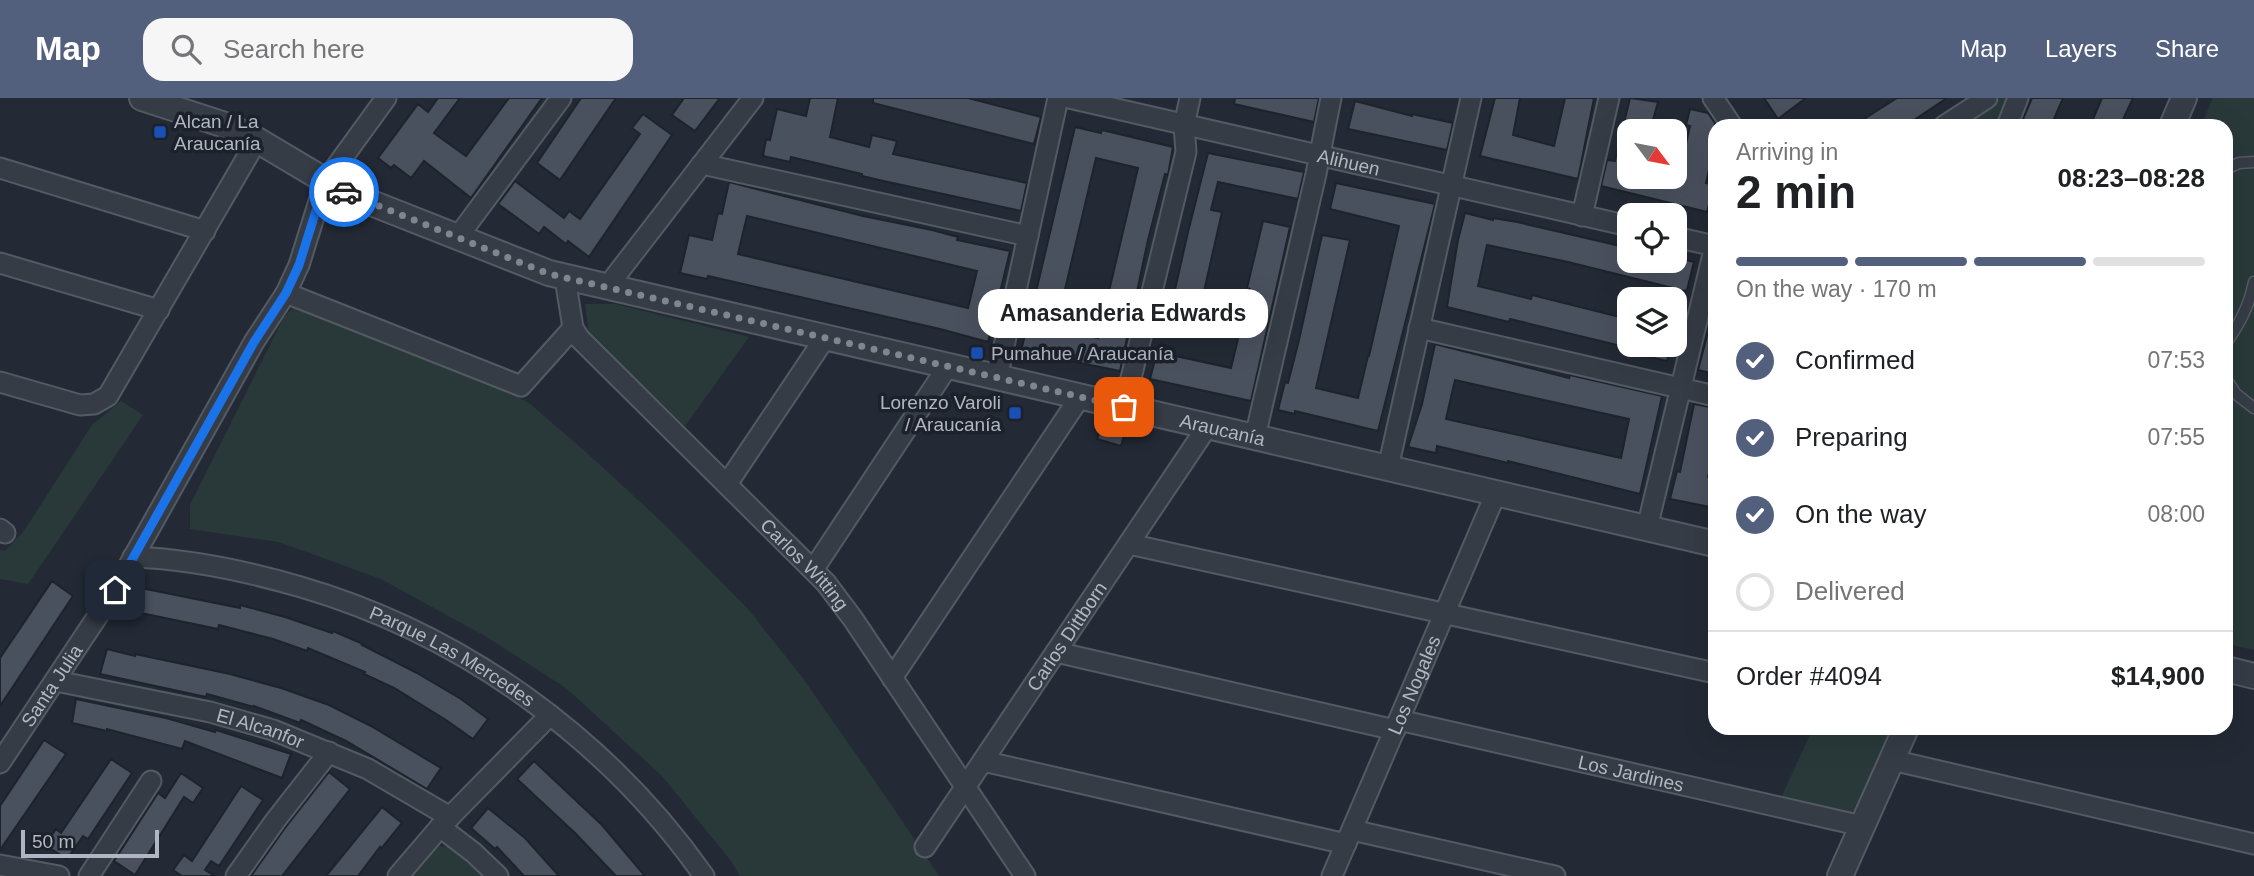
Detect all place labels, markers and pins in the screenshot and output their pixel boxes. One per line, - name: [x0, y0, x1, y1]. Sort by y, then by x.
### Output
- place label: Alcan / La Araucanía: [174, 111, 261, 154]
- marker: Alcan / La Araucanía: [152, 124, 168, 140]
- callout: Amasanderia Edwards: [979, 288, 1269, 337]
- place label: Pumahue / Araucanía: [991, 343, 1174, 364]
- marker: Pumahue / Araucanía: [969, 345, 985, 361]
- pin: [1094, 377, 1154, 437]
- place label: Lorenzo Varoli / Araucanía: [880, 392, 1001, 435]
- marker: Lorenzo Varoli / Araucanía: [1007, 405, 1023, 421]
- pin: [85, 560, 145, 620]

